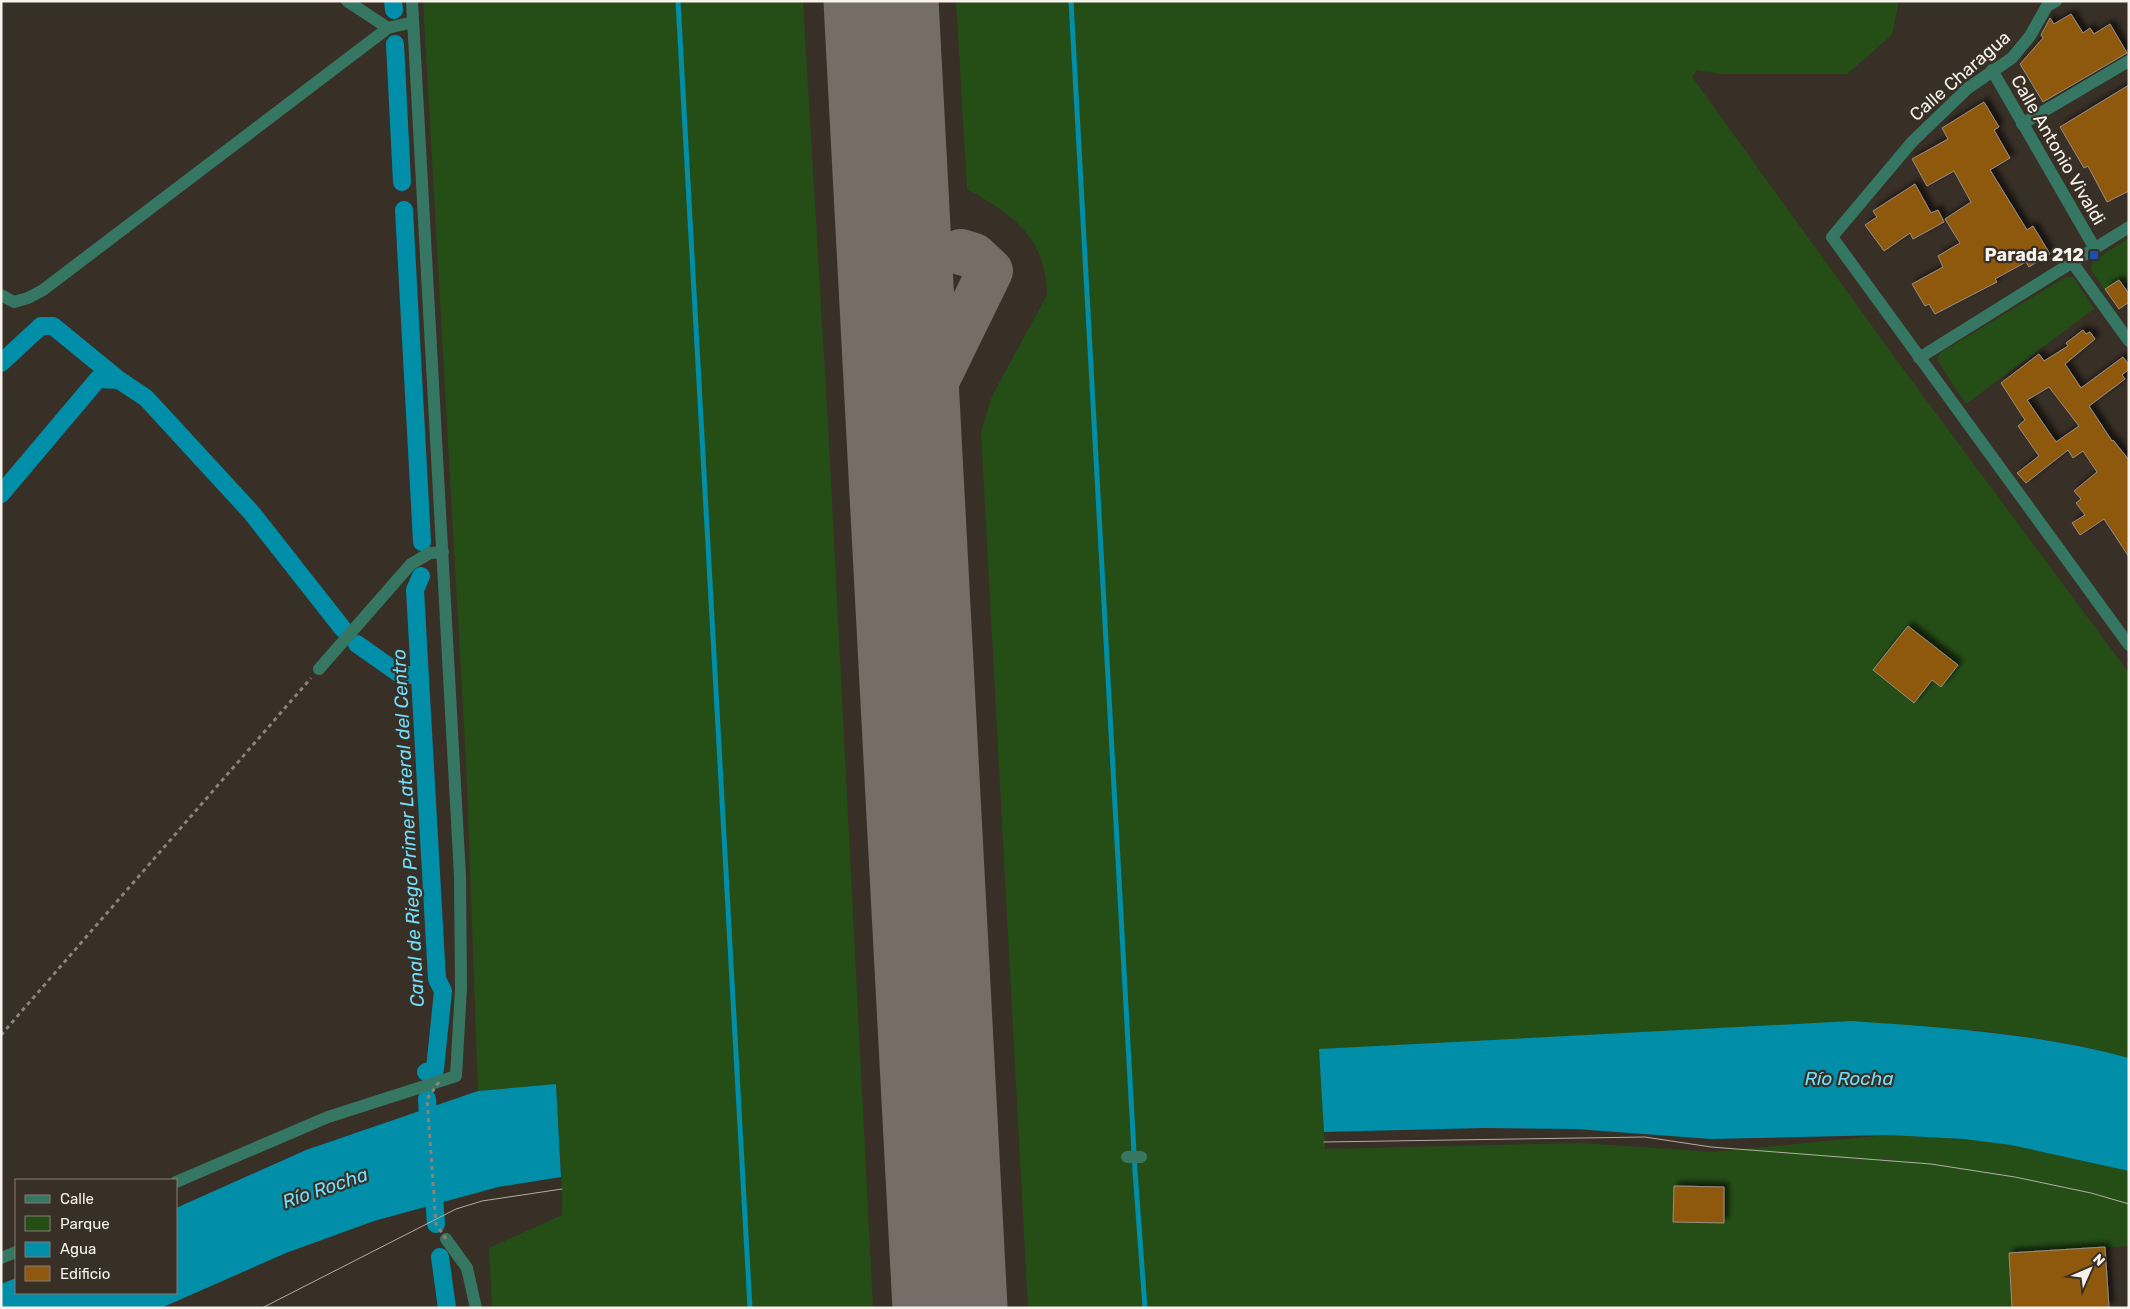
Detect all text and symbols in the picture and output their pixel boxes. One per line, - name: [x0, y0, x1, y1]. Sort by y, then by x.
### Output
- street label: Calle Charagua: [1905, 26, 2015, 126]
- street label: Calle Antonio Vivaldi: [2006, 71, 2110, 229]
- place label: Parada 212: [1985, 244, 2084, 266]
- marker: Parada 212: [2088, 249, 2100, 261]
- water label: Canal de Riego Primer Lateral del Centro: [387, 648, 429, 1008]
- water label: Río Rocha: [1804, 1067, 1894, 1090]
- water label: Río Rocha: [279, 1163, 371, 1213]
- legend: [15, 1179, 178, 1294]
- text: Calle: [60, 1190, 94, 1208]
- text: Parque: [60, 1215, 110, 1233]
- text: Agua: [60, 1240, 96, 1258]
- north arrow: [2065, 1244, 2115, 1294]
- text: N: [2089, 1251, 2108, 1270]
- text: Edificio: [60, 1265, 110, 1283]

